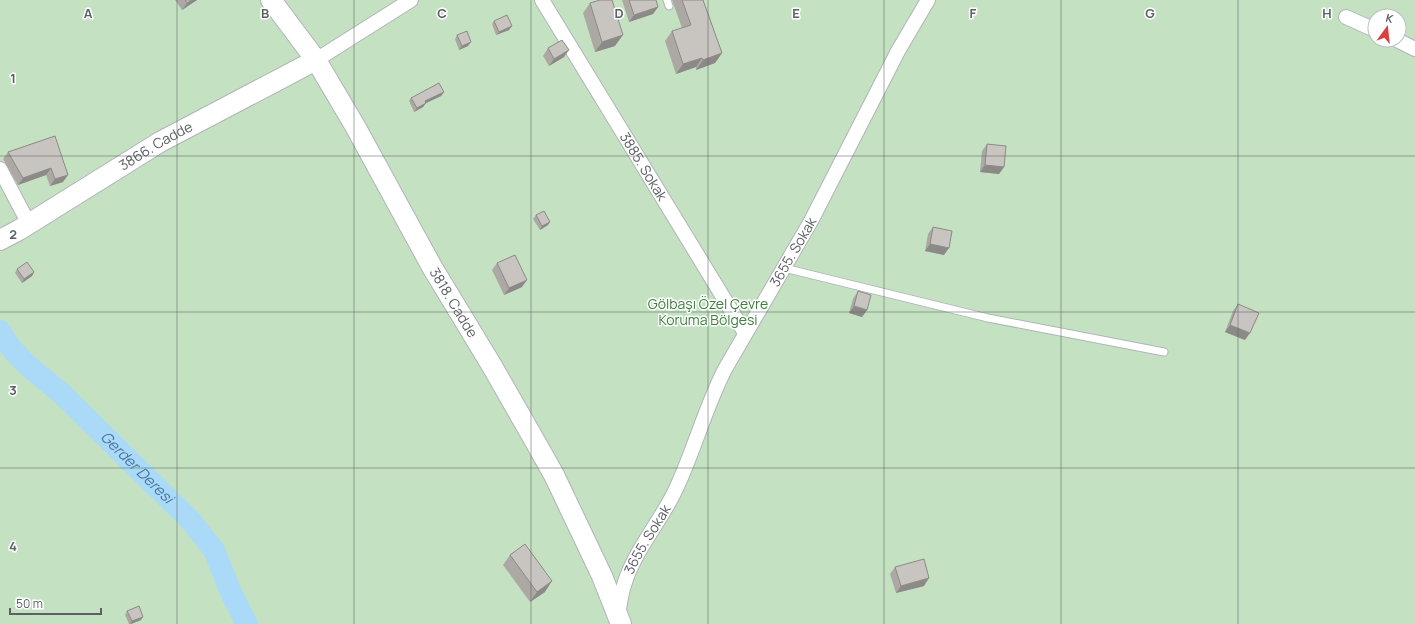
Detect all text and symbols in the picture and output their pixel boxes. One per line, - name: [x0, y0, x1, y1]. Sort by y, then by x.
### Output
- text: A: [84, 4, 93, 22]
- text: B: [261, 4, 269, 22]
- text: C: [437, 4, 447, 22]
- text: D: [614, 4, 624, 22]
- text: E: [792, 4, 800, 22]
- text: F: [970, 4, 977, 22]
- text: G: [1145, 4, 1155, 22]
- text: H: [1322, 4, 1332, 22]
- north arrow: [1367, 8, 1407, 48]
- text: K: [1384, 10, 1396, 26]
- text: 1: [10, 69, 16, 87]
- street label: 3866. Cadde: [115, 117, 196, 174]
- street label: 3885. Sokak: [616, 128, 673, 205]
- street label: 3655. Sokak: [765, 213, 821, 290]
- text: 2: [9, 225, 17, 243]
- street label: 3818. Cadde: [426, 264, 482, 341]
- park label: Gölbaşı Özel Çevre Koruma Bölgesi: [648, 294, 768, 329]
- text: 3: [9, 381, 17, 399]
- water label: Gerder Deresi: [96, 426, 180, 510]
- street label: 3655. Sokak: [619, 500, 675, 577]
- text: 4: [9, 537, 17, 555]
- scale bar: [10, 590, 101, 616]
- text: 50 m: [16, 595, 43, 612]

